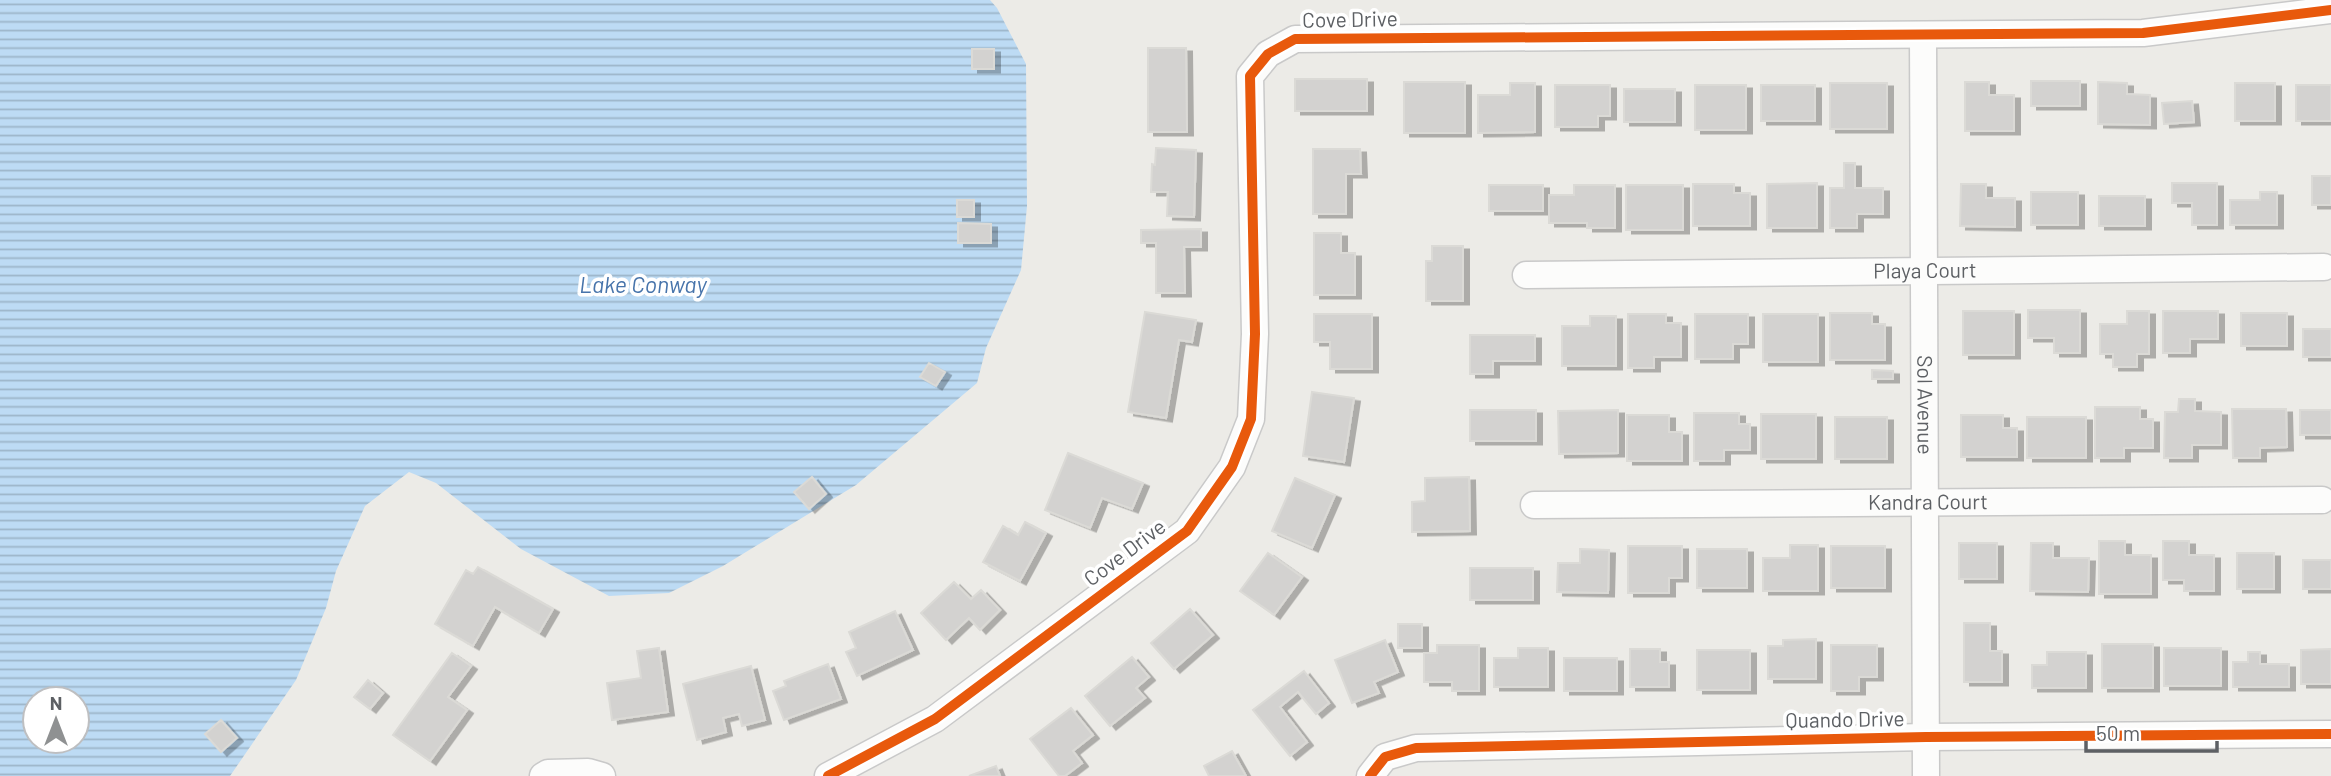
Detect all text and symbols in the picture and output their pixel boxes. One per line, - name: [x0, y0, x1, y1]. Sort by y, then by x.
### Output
- street label: Cove Drive: [1302, 5, 1398, 32]
- street label: Playa Court: [1873, 256, 1977, 283]
- water label: Lake Conway: [579, 270, 707, 298]
- street label: Sol Avenue: [1913, 355, 1939, 455]
- street label: Kandra Court: [1868, 488, 1988, 514]
- street label: Cove Drive: [1078, 513, 1170, 591]
- north arrow: [21, 685, 91, 755]
- text: N: [50, 691, 62, 714]
- street label: Quando Drive: [1785, 705, 1905, 732]
- scale bar: [2086, 710, 2217, 754]
- text: 50 m: [2096, 720, 2140, 745]

